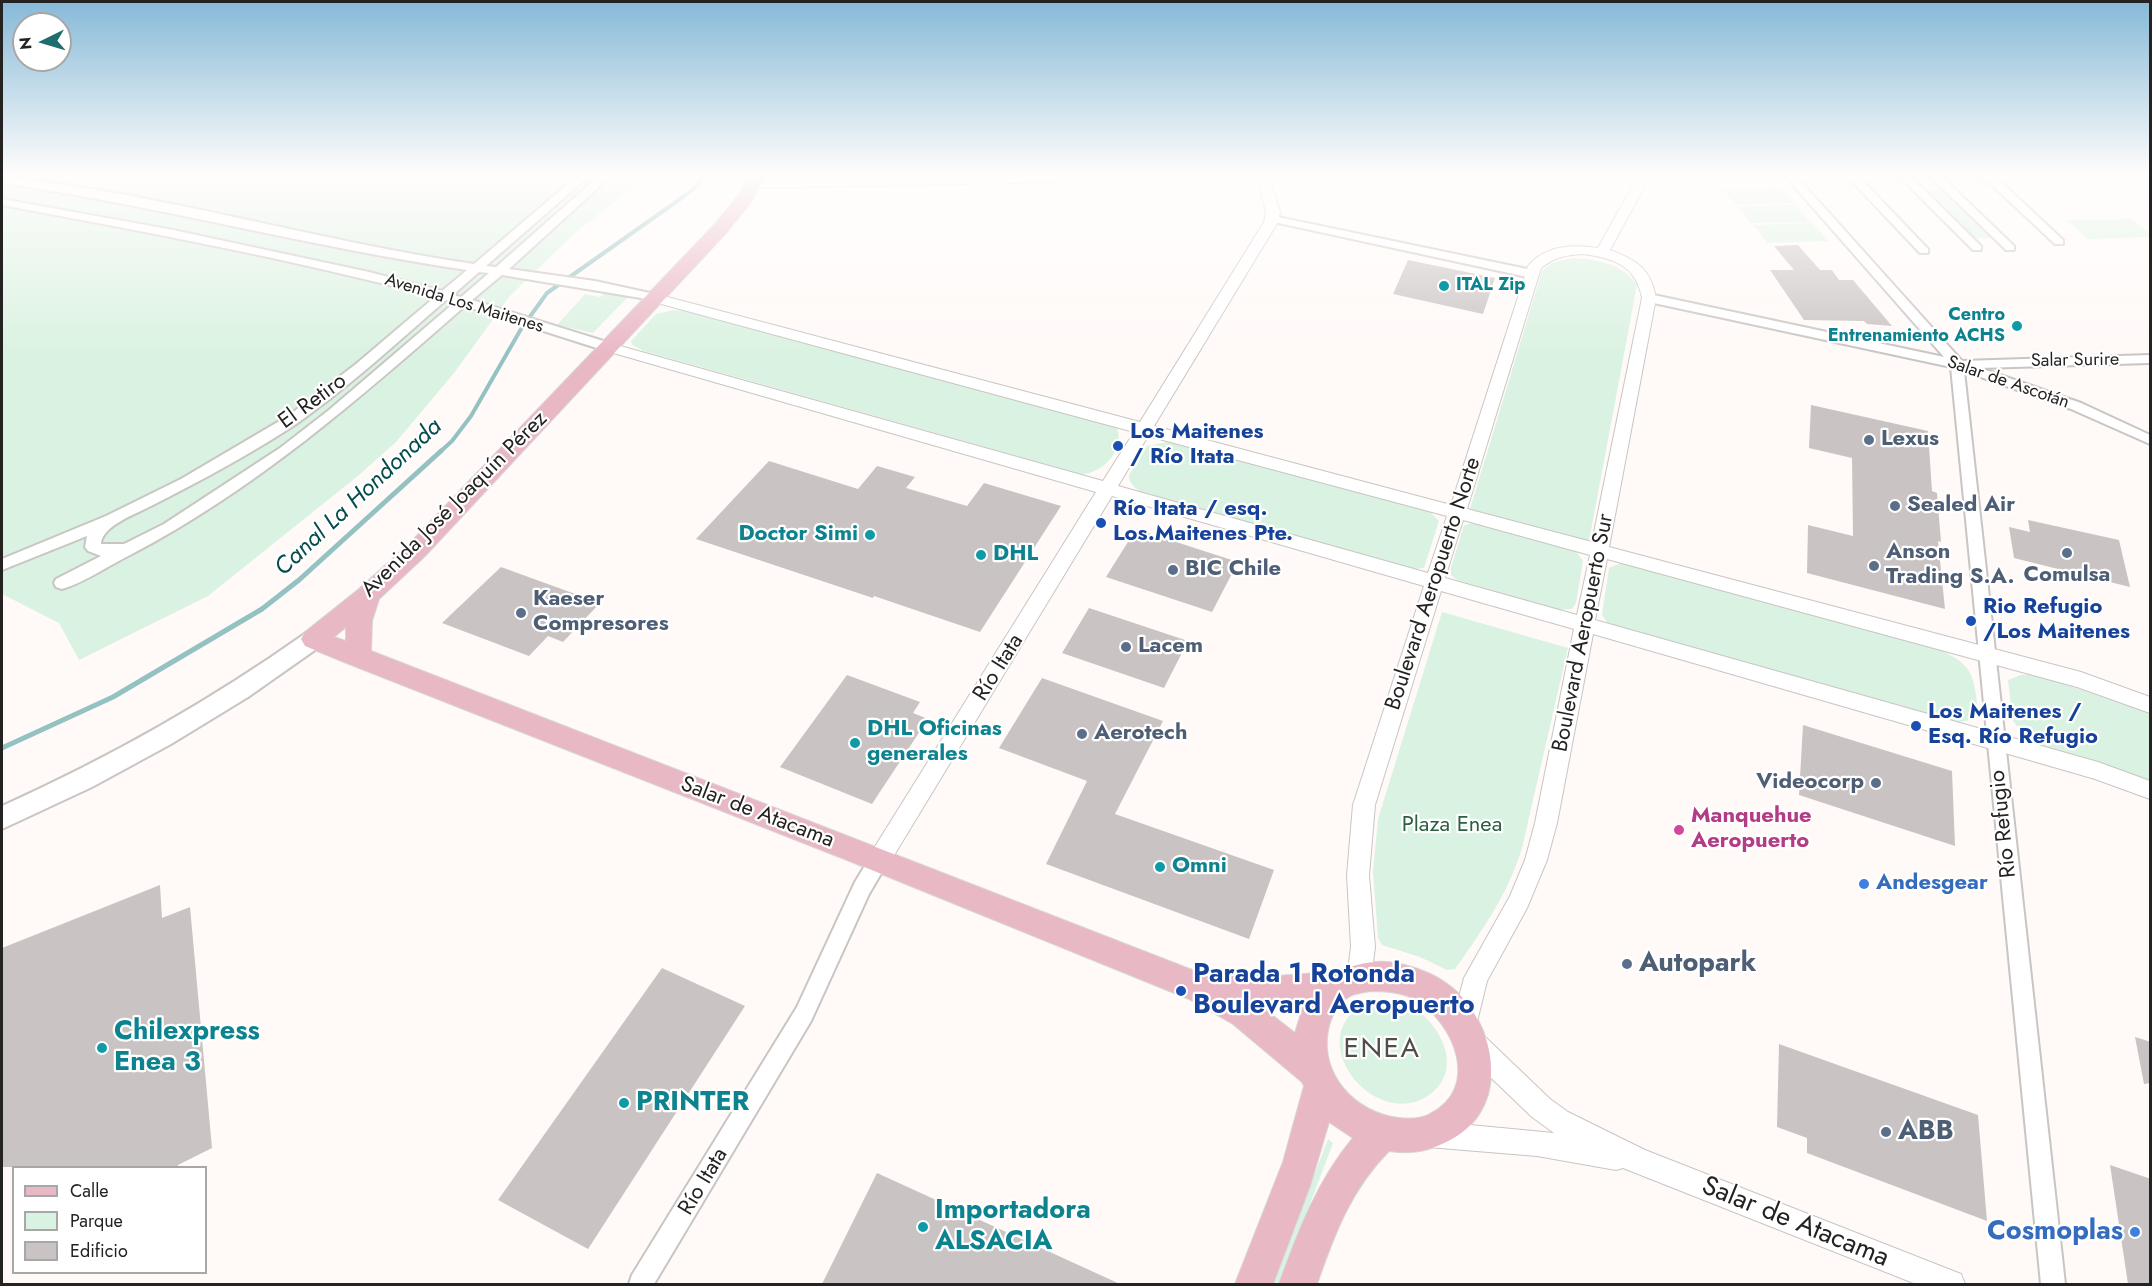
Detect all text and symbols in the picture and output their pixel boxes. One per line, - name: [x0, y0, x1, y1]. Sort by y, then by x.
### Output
- north arrow: [12, 12, 72, 72]
- text: N: [14, 36, 38, 51]
- street label: Avenida Los Maitenes: [382, 270, 546, 338]
- place label: ITAL Zip: [1456, 275, 1525, 297]
- marker: ITAL Zip: [1437, 279, 1451, 293]
- place label: Centro Entrenamiento ACHS: [1828, 305, 2005, 348]
- marker: Centro Entrenamiento ACHS: [2010, 319, 2024, 333]
- street label: Salar Surire: [2031, 349, 2119, 373]
- street label: Salar de Ascotán: [1944, 352, 2072, 414]
- street label: El Retiro: [274, 369, 352, 435]
- street label: Avenida José Joaquín Pérez: [357, 407, 553, 603]
- water label: Canal La Hondonada: [269, 413, 449, 583]
- place label: Los Maitenes / Río Itata: [1130, 420, 1264, 472]
- place label: Lexus: [1881, 427, 1939, 453]
- marker: Lexus: [1862, 433, 1876, 447]
- marker: Los Maitenes / Río Itata: [1111, 439, 1125, 453]
- street label: Boulevard Aeropuerto Norte: [1381, 454, 1487, 714]
- place label: Sealed Air: [1907, 493, 2015, 519]
- place label: Río Itata / esq. Los.Maitenes Pte.: [1113, 497, 1293, 548]
- marker: Sealed Air: [1888, 499, 1902, 513]
- street label: Boulevard Aeropuerto Sur: [1548, 512, 1620, 754]
- marker: Río Itata / esq. Los.Maitenes Pte.: [1094, 516, 1108, 530]
- place label: Doctor Simi: [738, 522, 858, 548]
- marker: Doctor Simi: [863, 528, 877, 542]
- place label: Anson Trading S.A.: [1886, 540, 2015, 592]
- place label: DHL: [993, 542, 1038, 568]
- marker: Comulsa: [2060, 546, 2074, 560]
- marker: DHL: [974, 548, 988, 562]
- place label: BIC Chile: [1185, 557, 1281, 583]
- marker: Anson Trading S.A.: [1867, 559, 1881, 573]
- marker: BIC Chile: [1166, 563, 1180, 577]
- place label: Comulsa: [2024, 563, 2110, 589]
- place label: Kaeser Compresores: [533, 587, 669, 638]
- place label: Rio Refugio /Los Maitenes: [1983, 595, 2130, 646]
- marker: Kaeser Compresores: [514, 606, 528, 620]
- marker: Rio Refugio /Los Maitenes: [1964, 614, 1978, 628]
- street label: Río Itata: [968, 630, 1030, 706]
- place label: Lacem: [1138, 634, 1203, 660]
- marker: Lacem: [1119, 640, 1133, 654]
- place label: Los Maitenes / Esq. Río Refugio: [1928, 700, 2098, 752]
- place label: DHL Oficinas generales: [867, 717, 1002, 768]
- marker: Los Maitenes / Esq. Río Refugio: [1909, 719, 1923, 733]
- place label: Aerotech: [1094, 721, 1187, 747]
- marker: Aerotech: [1075, 727, 1089, 741]
- marker: DHL Oficinas generales: [848, 736, 862, 750]
- street label: Río Refugio: [1985, 769, 2023, 879]
- place label: Videocorp: [1756, 770, 1864, 796]
- street label: Salar de Atacama: [677, 772, 837, 854]
- marker: Videocorp: [1869, 776, 1883, 790]
- place label: Manquehue Aeropuerto: [1691, 804, 1812, 855]
- park label: Plaza Enea: [1402, 813, 1502, 839]
- marker: Manquehue Aeropuerto: [1672, 823, 1686, 837]
- place label: Omni: [1172, 854, 1227, 880]
- marker: Omni: [1153, 860, 1167, 874]
- place label: Andesgear: [1876, 871, 1988, 897]
- marker: Andesgear: [1857, 877, 1871, 891]
- place label: Autopark: [1639, 948, 1756, 980]
- marker: Autopark: [1620, 957, 1634, 971]
- place label: Parada 1 Rotonda Boulevard Aeropuerto: [1193, 959, 1475, 1022]
- marker: Parada 1 Rotonda Boulevard Aeropuerto: [1174, 984, 1188, 998]
- place label: Chilexpress Enea 3: [114, 1016, 260, 1079]
- district label: ENEA: [1344, 1033, 1420, 1067]
- marker: Chilexpress Enea 3: [95, 1041, 109, 1055]
- place label: PRINTER: [636, 1087, 749, 1119]
- marker: PRINTER: [617, 1096, 631, 1110]
- place label: ABB: [1898, 1116, 1954, 1148]
- marker: ABB: [1879, 1125, 1893, 1139]
- street label: Río Itata: [674, 1144, 734, 1220]
- legend: [12, 1166, 207, 1274]
- street label: Salar de Atacama: [1697, 1171, 1893, 1275]
- text: Calle: [70, 1178, 109, 1204]
- place label: Importadora ALSACIA: [935, 1195, 1091, 1258]
- text: Parque: [70, 1208, 123, 1234]
- place label: Cosmoplas: [1987, 1216, 2123, 1248]
- marker: Importadora ALSACIA: [916, 1220, 930, 1234]
- marker: Cosmoplas: [2128, 1225, 2142, 1239]
- text: Edificio: [70, 1238, 128, 1264]

